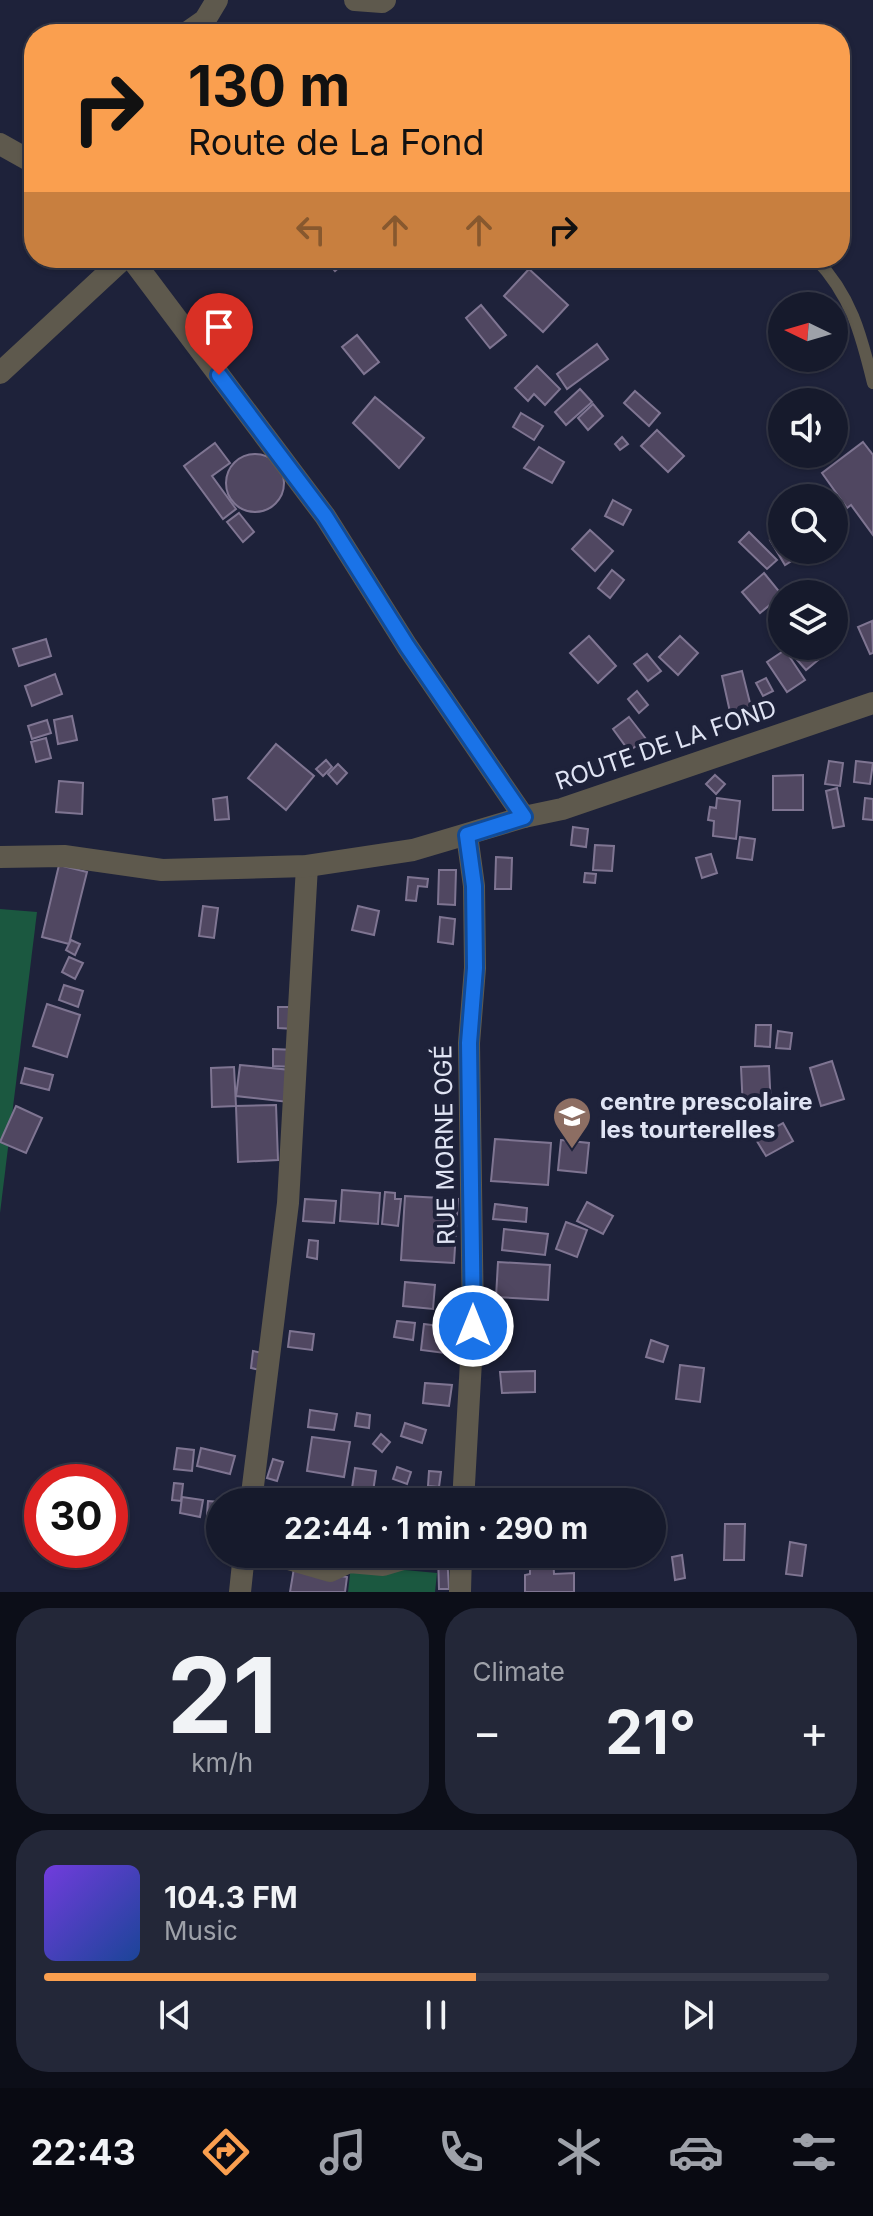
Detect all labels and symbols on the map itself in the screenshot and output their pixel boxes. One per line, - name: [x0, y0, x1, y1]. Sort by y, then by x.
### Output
- north arrow: [768, 292, 848, 372]
- pin: [185, 293, 253, 375]
- street label: ROUTE DE LA FOND: [552, 693, 780, 796]
- street label: RUE MORNE OGÉ: [427, 1045, 461, 1245]
- place label: centre prescolaire les tourterelles: [600, 1087, 813, 1144]
- school or university icon: centre prescolaire les tourterelles: [551, 1095, 593, 1150]
- position arrow: [431, 1284, 515, 1368]
- speed limit sign: 30: [24, 1464, 128, 1568]

